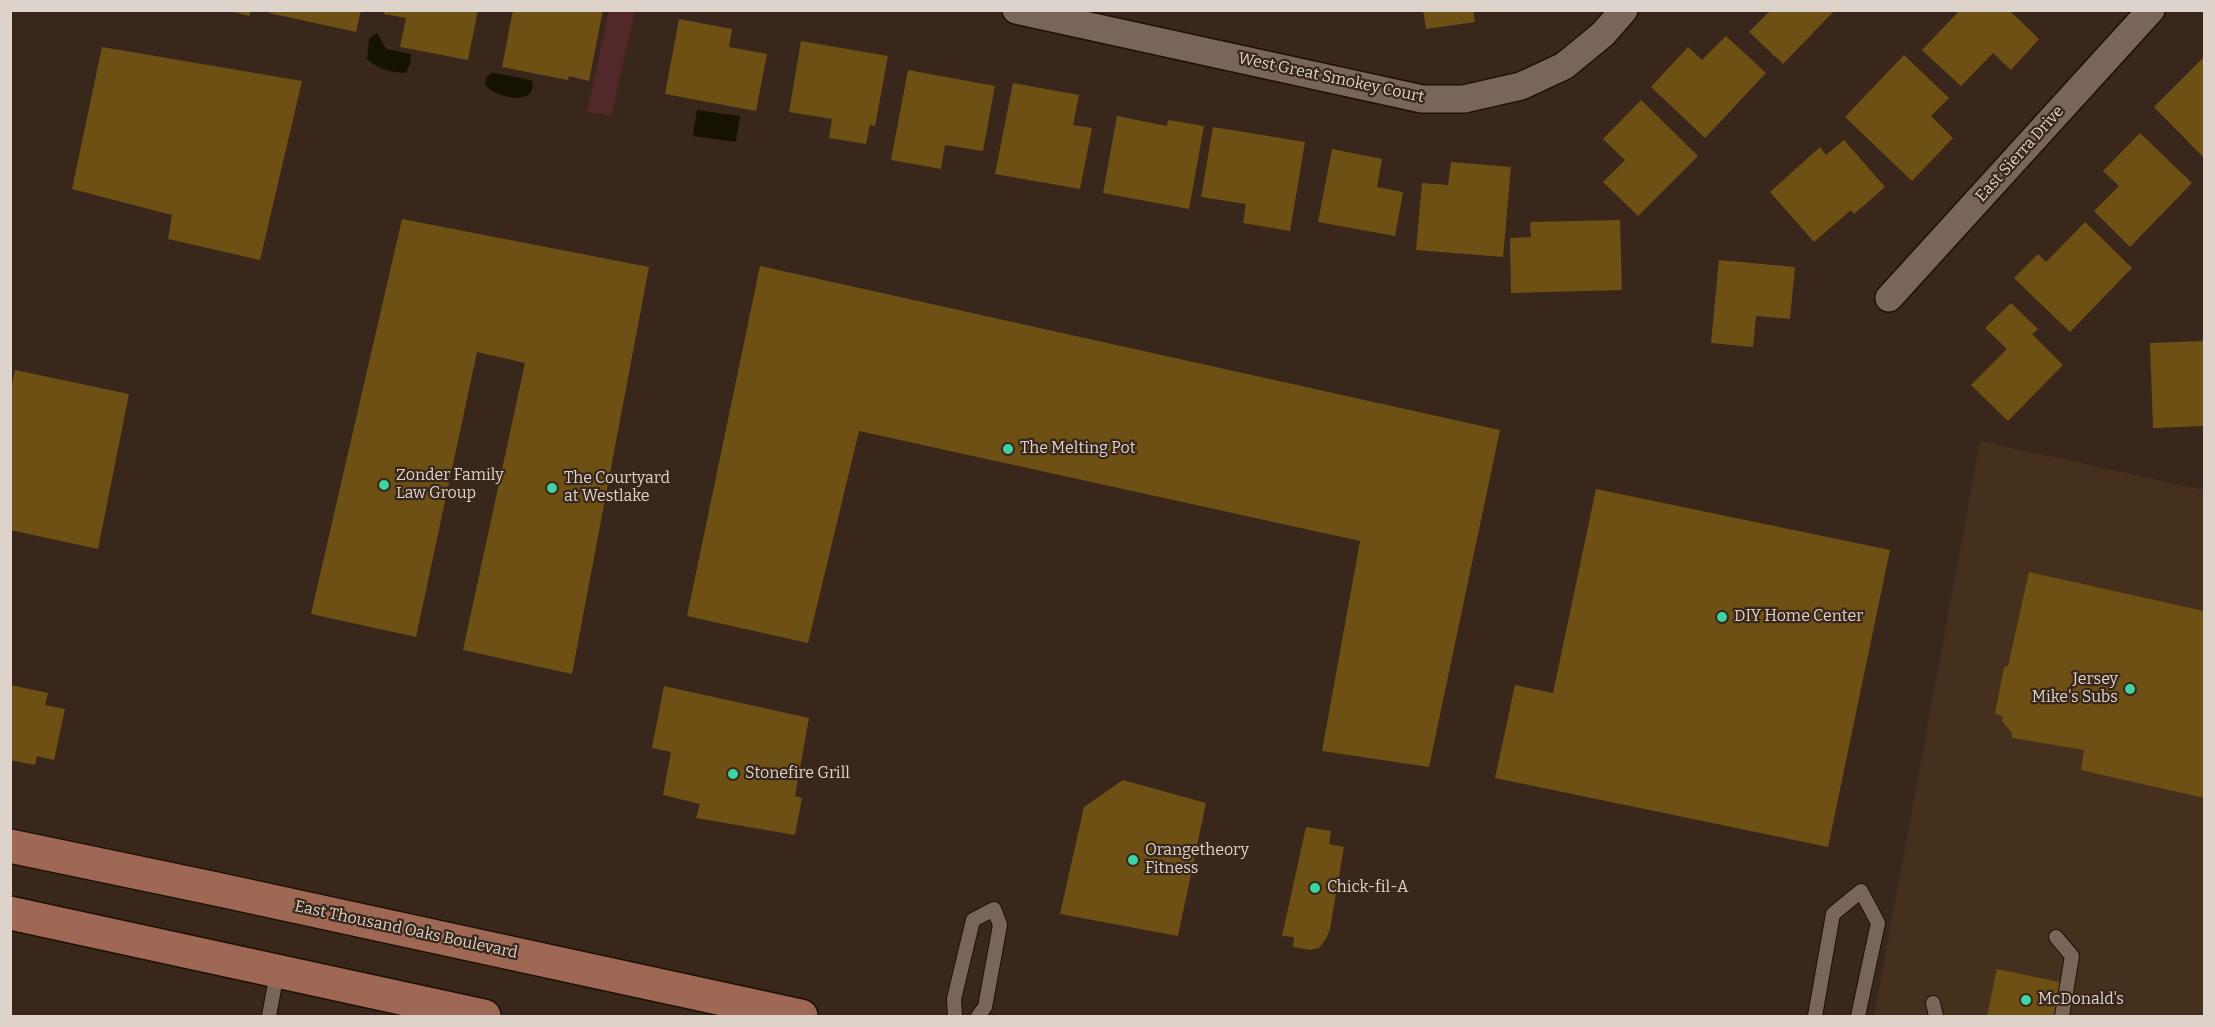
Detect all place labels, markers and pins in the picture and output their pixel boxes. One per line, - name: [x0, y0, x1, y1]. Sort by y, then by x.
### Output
- place label: The Melting Pot: [1020, 439, 1136, 459]
- marker: The Melting Pot: [1001, 442, 1015, 456]
- place label: Zonder Family Law Group: [396, 466, 504, 504]
- place label: The Courtyard at Westlake: [564, 469, 670, 507]
- marker: Zonder Family Law Group: [377, 478, 391, 492]
- marker: The Courtyard at Westlake: [545, 481, 559, 495]
- place label: DIY Home Center: [1734, 607, 1863, 627]
- marker: DIY Home Center: [1715, 610, 1729, 624]
- place label: Jersey Mike's Subs: [2032, 670, 2118, 708]
- marker: Jersey Mike's Subs: [2123, 682, 2137, 696]
- place label: Stonefire Grill: [745, 764, 850, 784]
- marker: Stonefire Grill: [726, 767, 740, 781]
- place label: Orangetheory Fitness: [1145, 841, 1249, 879]
- marker: Orangetheory Fitness: [1126, 853, 1140, 867]
- place label: Chick-fil-A: [1327, 878, 1408, 898]
- marker: Chick-fil-A: [1308, 881, 1322, 895]
- place label: McDonald's: [2038, 990, 2124, 1010]
- marker: McDonald's: [2019, 993, 2033, 1007]

